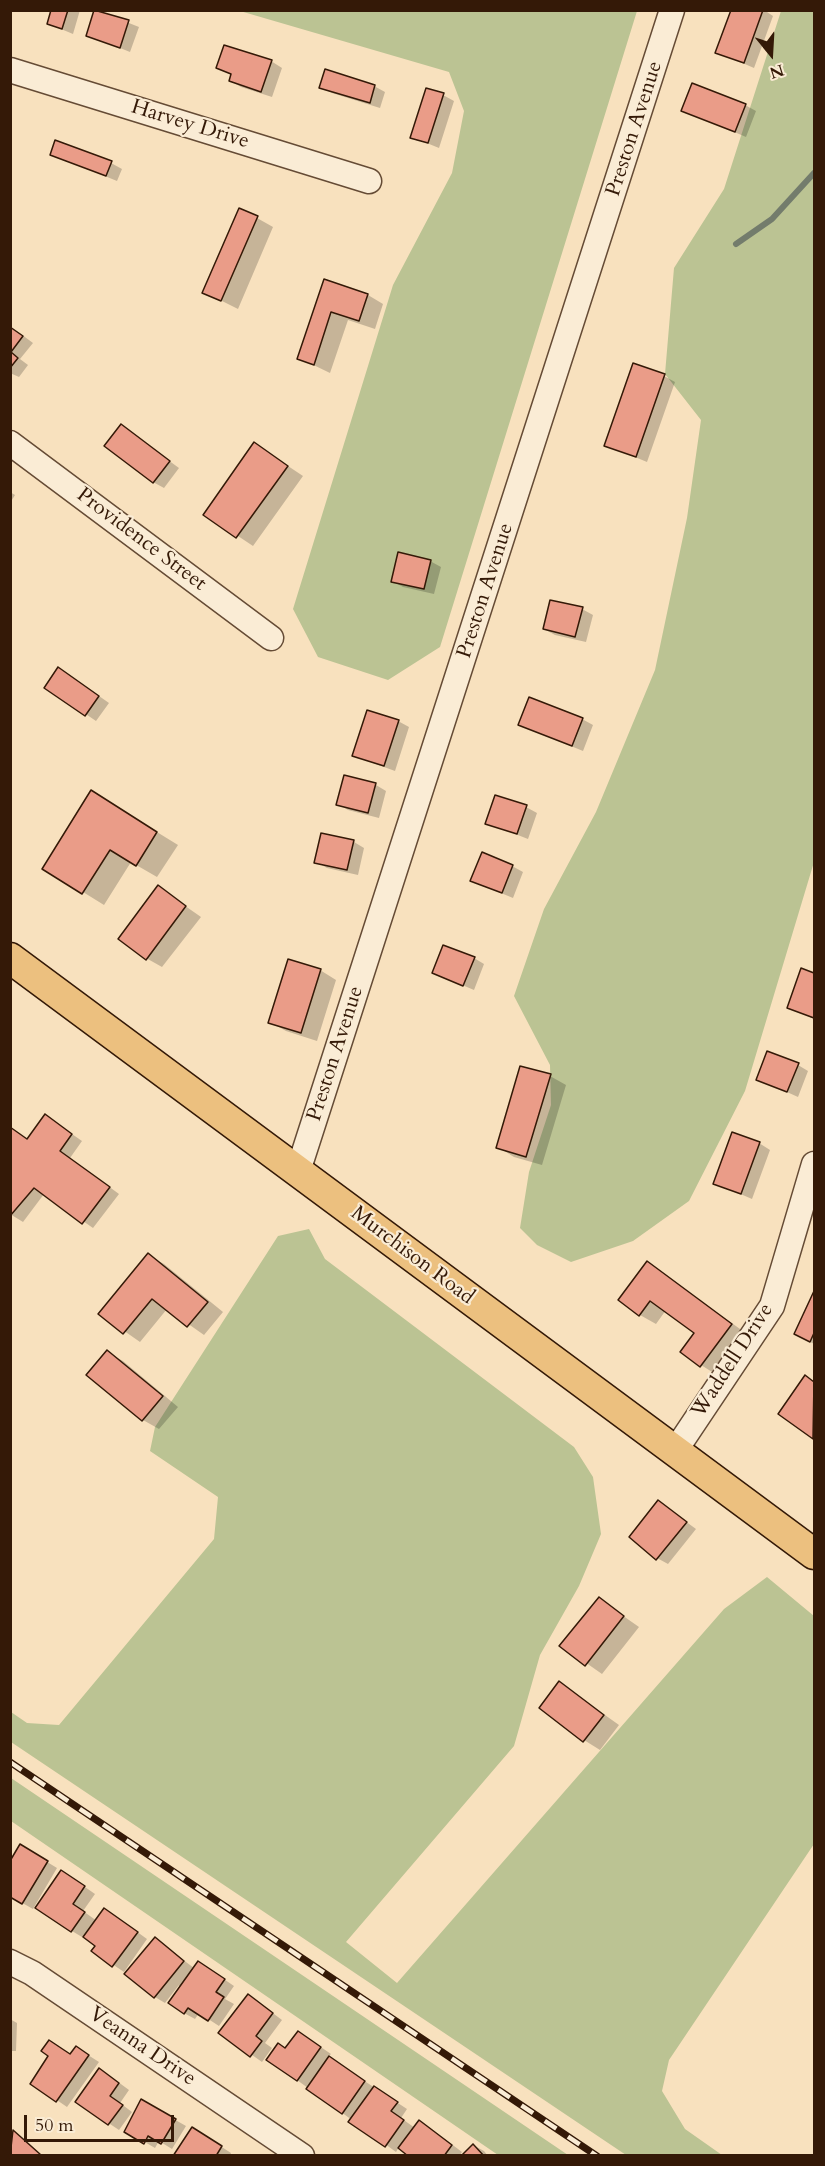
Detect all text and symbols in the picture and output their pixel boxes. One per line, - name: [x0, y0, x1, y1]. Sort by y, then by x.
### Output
- north arrow: [741, 24, 801, 84]
- street label: Preston Avenue: [601, 58, 669, 200]
- text: N: [767, 59, 787, 84]
- street label: Harvey Drive: [128, 95, 252, 155]
- street label: Providence Street: [71, 483, 211, 597]
- street label: Preston Avenue: [452, 520, 520, 662]
- street label: Preston Avenue: [302, 983, 370, 1125]
- street label: Murchison Road: [345, 1201, 479, 1311]
- street label: Waddell Drive: [687, 1299, 779, 1423]
- street label: Veanna Drive: [84, 2002, 200, 2092]
- scale bar: [27, 2103, 177, 2141]
- text: 50 m: [35, 2113, 74, 2138]

